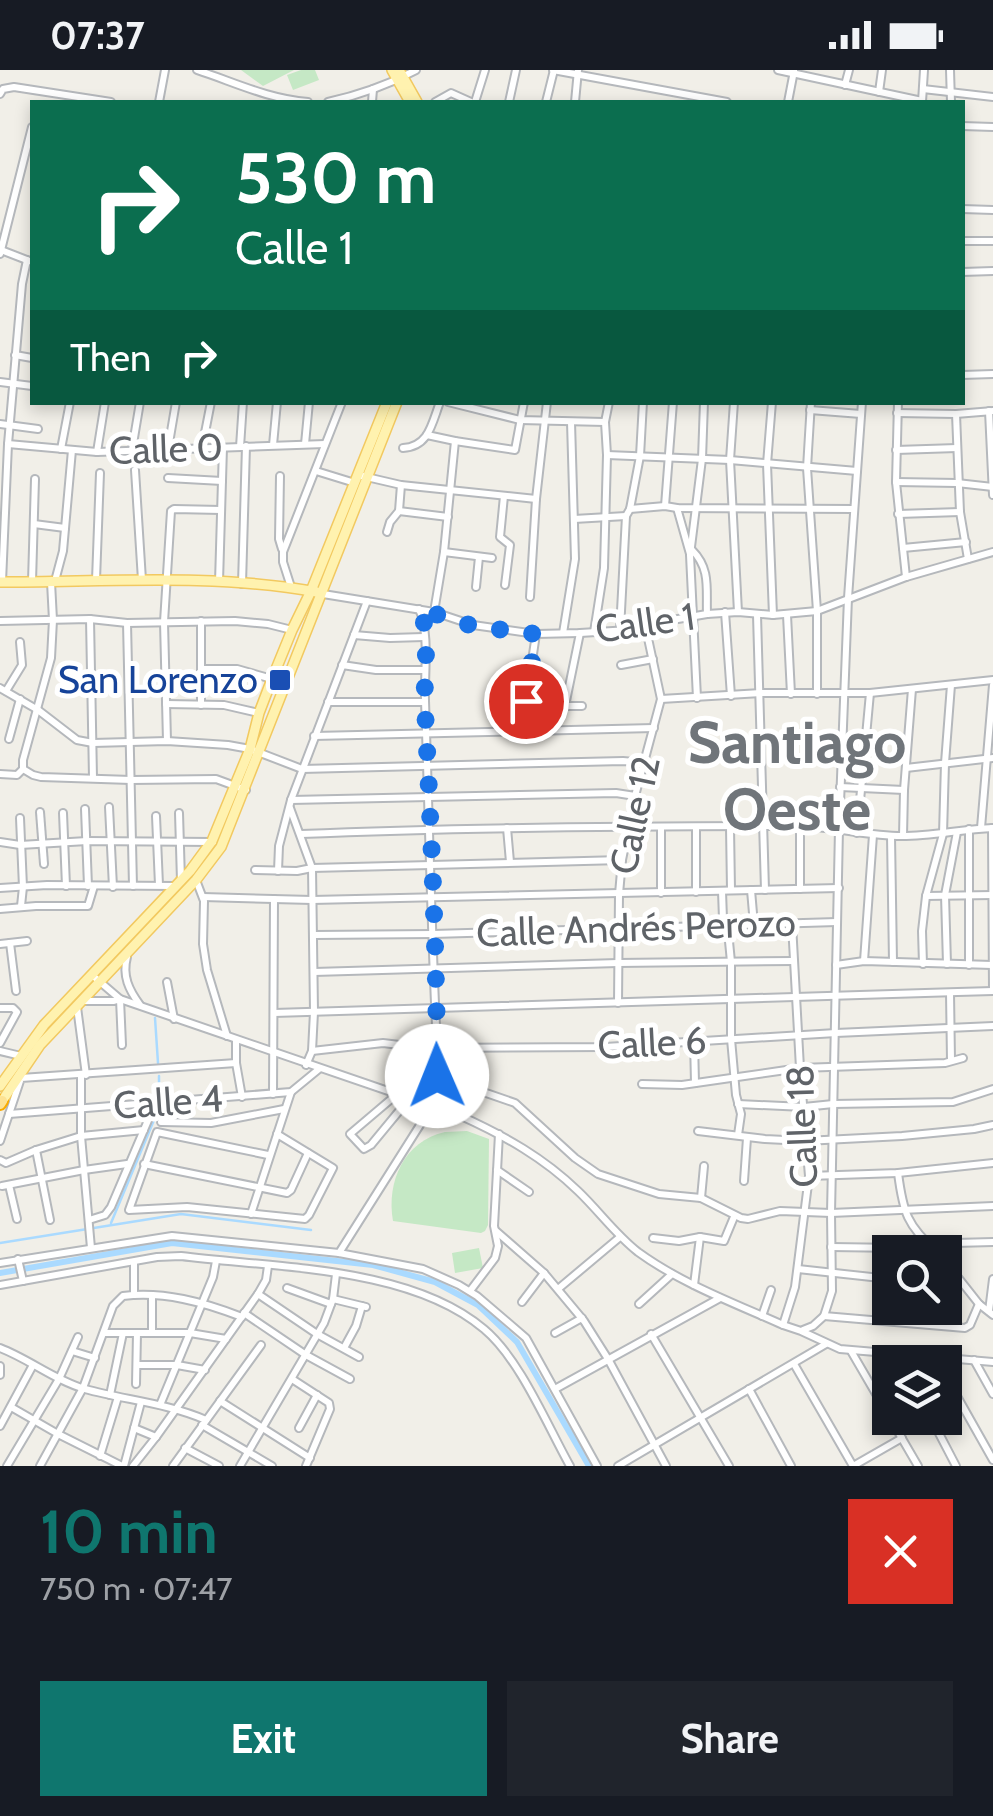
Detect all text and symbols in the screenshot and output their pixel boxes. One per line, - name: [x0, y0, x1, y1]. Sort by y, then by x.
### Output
- text: 07:37: [50, 12, 145, 59]
- text: 530 m: [235, 135, 436, 221]
- icon: right: [70, 140, 200, 270]
- text: Calle 1: [235, 221, 353, 275]
- icon: right: [171, 330, 226, 385]
- text: Then: [70, 334, 151, 381]
- street label: Calle 0: [108, 423, 224, 474]
- street label: Calle 1: [592, 592, 698, 653]
- place label: San Lorenzo: [58, 656, 258, 703]
- pin: [484, 659, 569, 744]
- marker: San Lorenzo: [267, 667, 293, 693]
- icon: arrive: [499, 674, 554, 729]
- district label: Santiago Oeste: [688, 707, 906, 845]
- street label: Calle 12: [599, 751, 670, 878]
- street label: Calle Andrés Perozo: [476, 898, 796, 957]
- street label: Calle 6: [596, 1016, 708, 1069]
- position arrow: [385, 1024, 489, 1128]
- street label: Calle 18: [776, 1064, 827, 1188]
- street label: Calle 4: [112, 1074, 224, 1129]
- map controls: [872, 1235, 962, 1435]
- button: search: [872, 1235, 962, 1325]
- button: layers: [872, 1345, 962, 1435]
- text: 10 min: [40, 1495, 218, 1568]
- button: close: [848, 1499, 953, 1604]
- text: 750 m · 07:47: [40, 1569, 232, 1608]
- button: Exit: [40, 1681, 487, 1796]
- button: Share: [507, 1681, 953, 1796]

